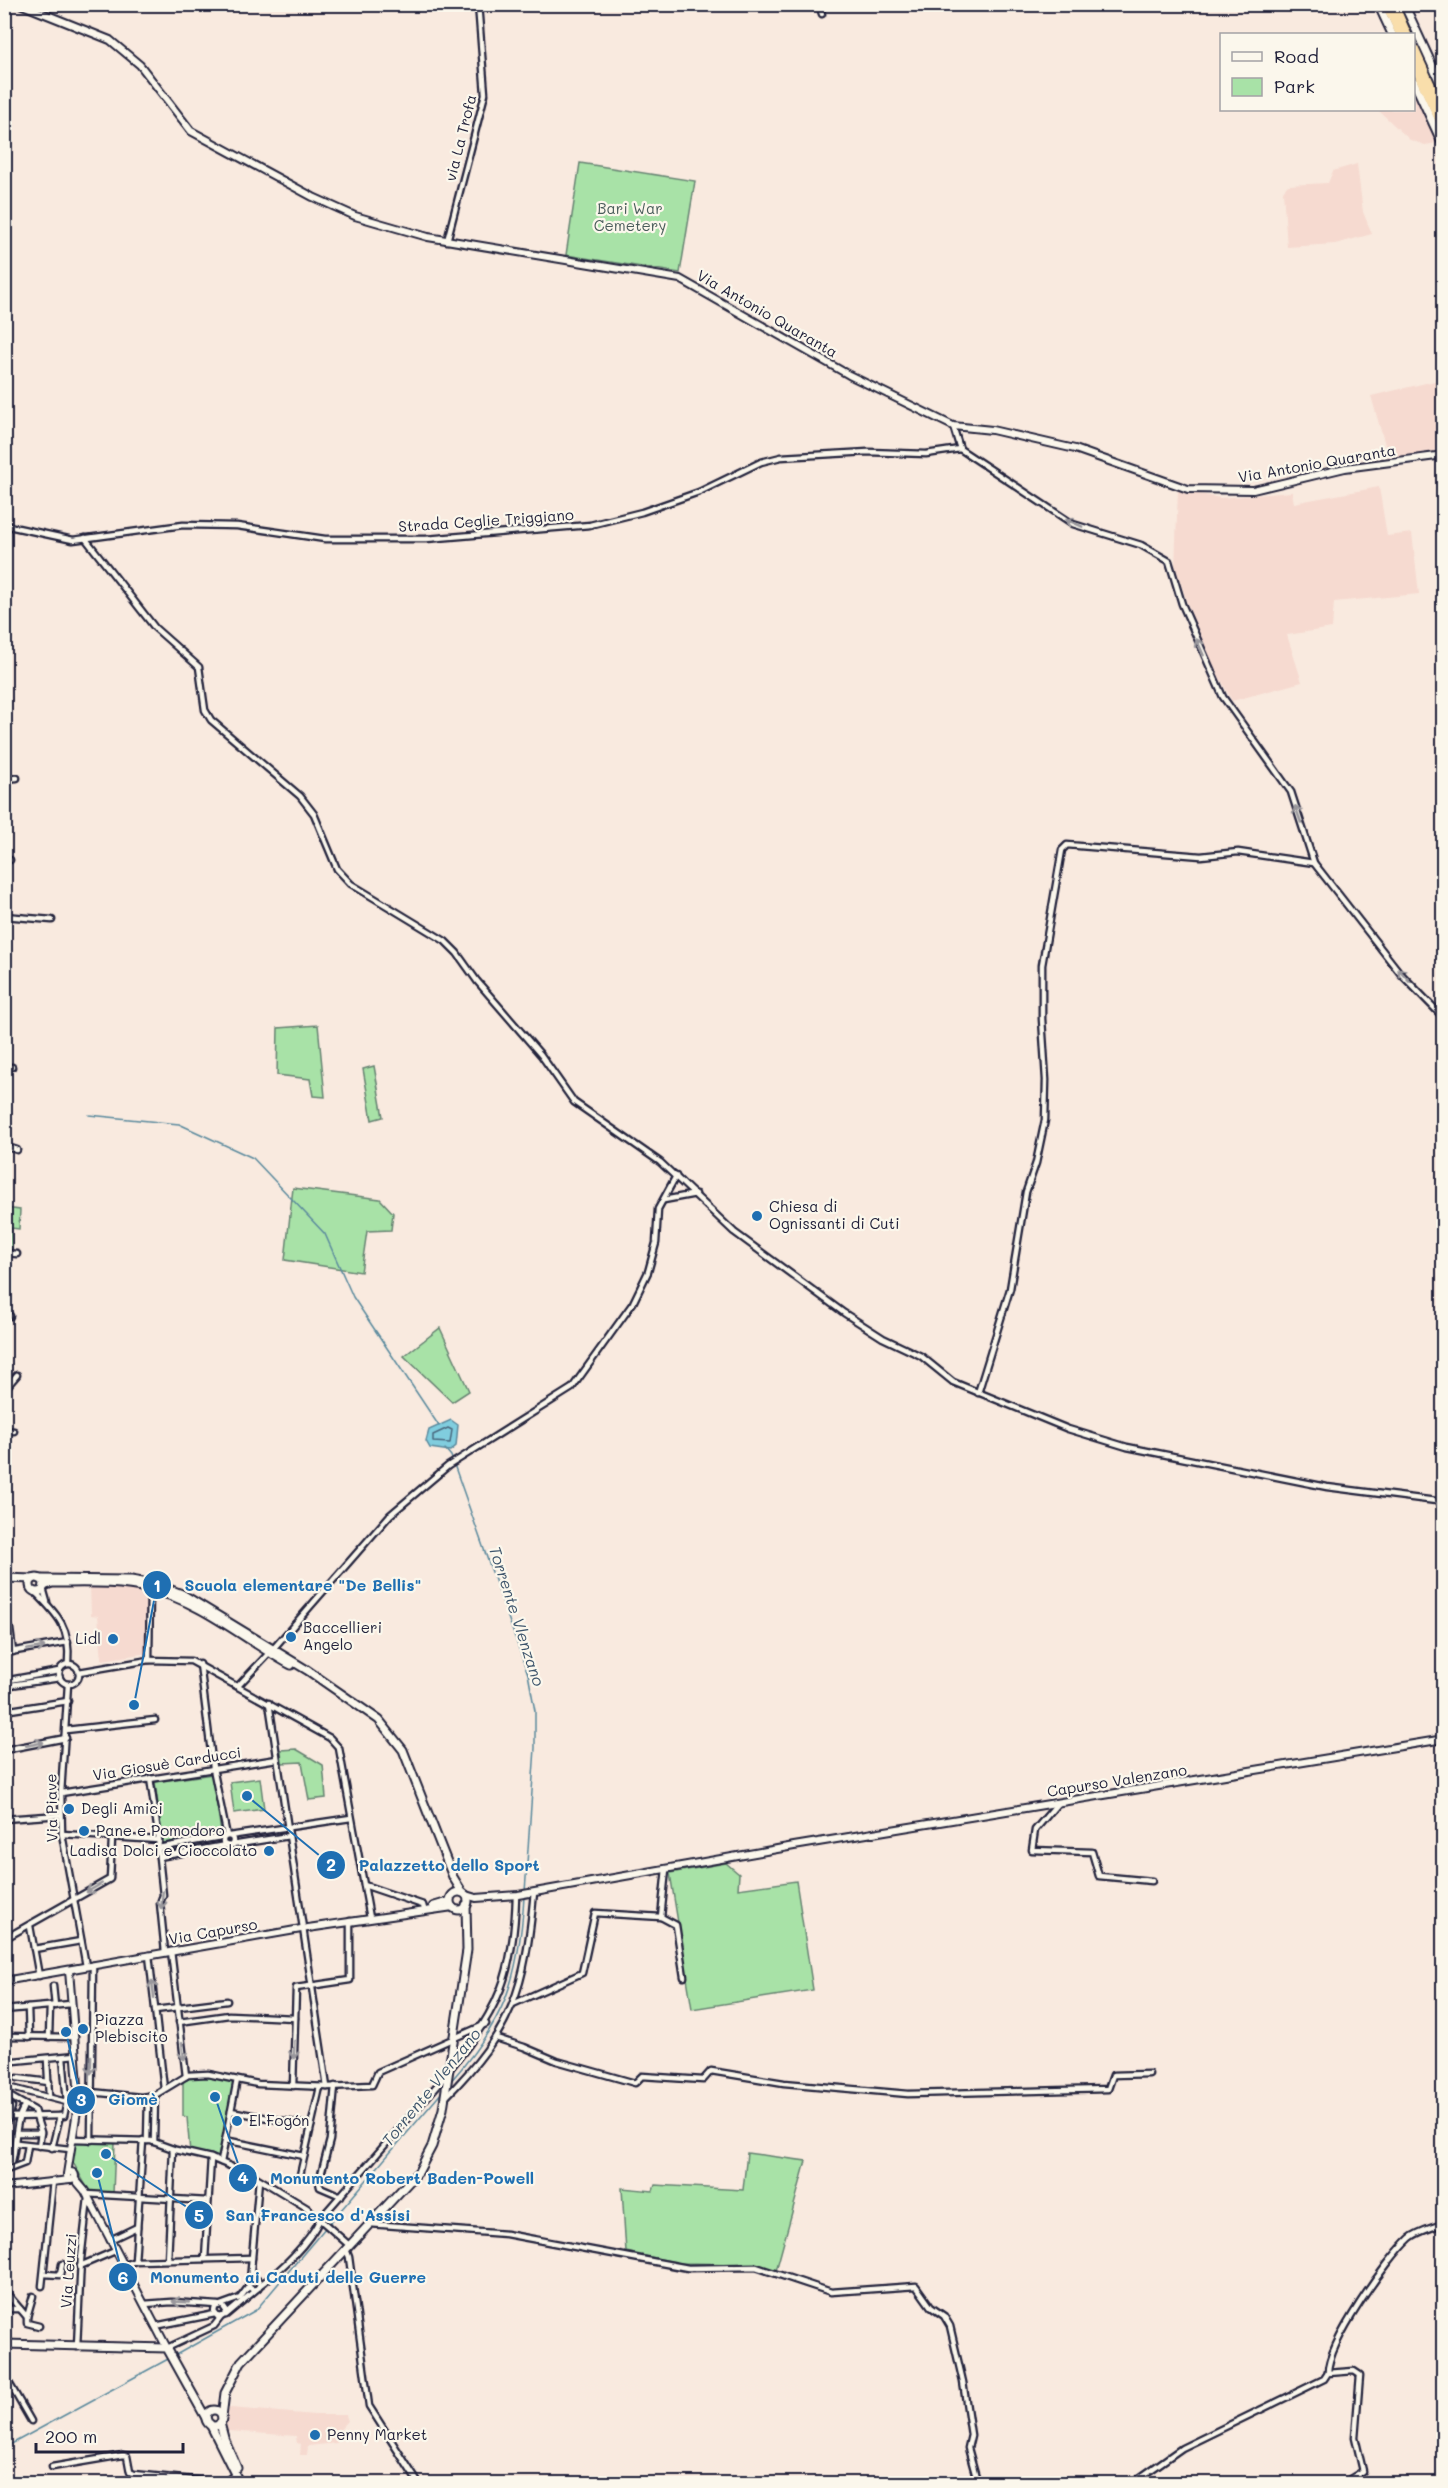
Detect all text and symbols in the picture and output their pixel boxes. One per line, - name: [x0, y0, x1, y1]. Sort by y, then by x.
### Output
- legend: [1220, 33, 1415, 111]
- text: Road: [1274, 44, 1319, 68]
- text: Park: [1274, 74, 1315, 98]
- street label: via La Trofa: [440, 92, 480, 183]
- park label: Bari War Cemetery: [594, 198, 666, 235]
- street label: Via Antonio Quaranta: [693, 265, 842, 362]
- street label: Via Antonio Quaranta: [1237, 439, 1397, 487]
- street label: Strada Ceglie Triggiano: [398, 504, 574, 536]
- one-way arrow: [1066, 517, 1084, 529]
- one-way arrow: [1194, 639, 1206, 657]
- one-way arrow: [1292, 805, 1303, 824]
- one-way arrow: [1397, 968, 1411, 983]
- place label: Chiesa di Ognissanti di Cuti: [769, 1196, 900, 1233]
- marker: Chiesa di Ognissanti di Cuti: [750, 1209, 764, 1223]
- water label: Torrente Vlenzano: [485, 1543, 550, 1689]
- callout: Scuola elementare "De Bellis": [142, 1568, 433, 1602]
- text: 1: [153, 1573, 161, 1597]
- text: Scuola elementare "De Bellis": [185, 1574, 422, 1595]
- place label: Baccellieri Angelo: [303, 1617, 382, 1654]
- place label: Lidl: [75, 1628, 101, 1648]
- marker: Baccellieri Angelo: [284, 1630, 298, 1644]
- marker: Lidl: [106, 1632, 120, 1646]
- one-way arrow: [26, 1642, 45, 1653]
- one-way arrow: [25, 1738, 44, 1749]
- street label: Via Giosuè Carducci: [91, 1741, 243, 1785]
- street label: Capurso Valenzano: [1046, 1759, 1188, 1801]
- street label: Via Piave: [40, 1773, 62, 1843]
- place label: Degli Amici: [81, 1798, 163, 1818]
- marker: Degli Amici: [62, 1802, 76, 1816]
- place label: Pane e Pomodoro: [96, 1820, 225, 1840]
- marker: Pane e Pomodoro: [77, 1824, 91, 1838]
- place label: Ladisa Dolci e Cioccolato: [70, 1840, 257, 1860]
- marker: Ladisa Dolci e Cioccolato: [262, 1844, 276, 1858]
- callout: Palazzetto dello Sport: [316, 1848, 551, 1882]
- text: 2: [326, 1852, 336, 1876]
- text: Palazzetto dello Sport: [358, 1854, 540, 1875]
- one-way arrow: [86, 1882, 103, 1894]
- one-way arrow: [156, 1890, 167, 1910]
- street label: Via Capurso: [167, 1913, 259, 1949]
- one-way arrow: [147, 1979, 158, 1999]
- place label: Piazza Plebiscito: [95, 2009, 168, 2046]
- marker: Piazza Plebiscito: [76, 2022, 90, 2036]
- water label: Torrente Vlenzano: [377, 2023, 485, 2150]
- one-way arrow: [288, 2040, 300, 2060]
- one-way arrow: [177, 2041, 188, 2061]
- one-way arrow: [85, 2055, 97, 2075]
- callout: Giomè: [66, 2083, 170, 2117]
- text: 3: [76, 2087, 87, 2111]
- text: Giomè: [108, 2088, 158, 2109]
- place label: El Fogón: [249, 2110, 309, 2130]
- marker: El Fogón: [230, 2114, 244, 2128]
- callout: Monumento Robert Baden-Powell: [228, 2161, 546, 2195]
- text: 4: [237, 2165, 249, 2189]
- text: Monumento Robert Baden-Powell: [270, 2167, 534, 2188]
- callout: San Francesco d'Assisi: [184, 2198, 423, 2232]
- text: 5: [194, 2203, 204, 2227]
- text: San Francesco d'Assisi: [225, 2204, 411, 2225]
- street label: Via Leuzzi: [55, 2233, 81, 2309]
- callout: Monumento ai Caduti delle Guerre: [108, 2260, 438, 2294]
- text: 6: [118, 2265, 129, 2289]
- text: Monumento ai Caduti delle Guerre: [150, 2266, 426, 2287]
- one-way arrow: [171, 2297, 191, 2308]
- scale bar: [36, 2416, 183, 2454]
- text: 200 m: [45, 2424, 97, 2448]
- place label: Penny Market: [327, 2424, 427, 2444]
- marker: Penny Market: [308, 2428, 322, 2442]

